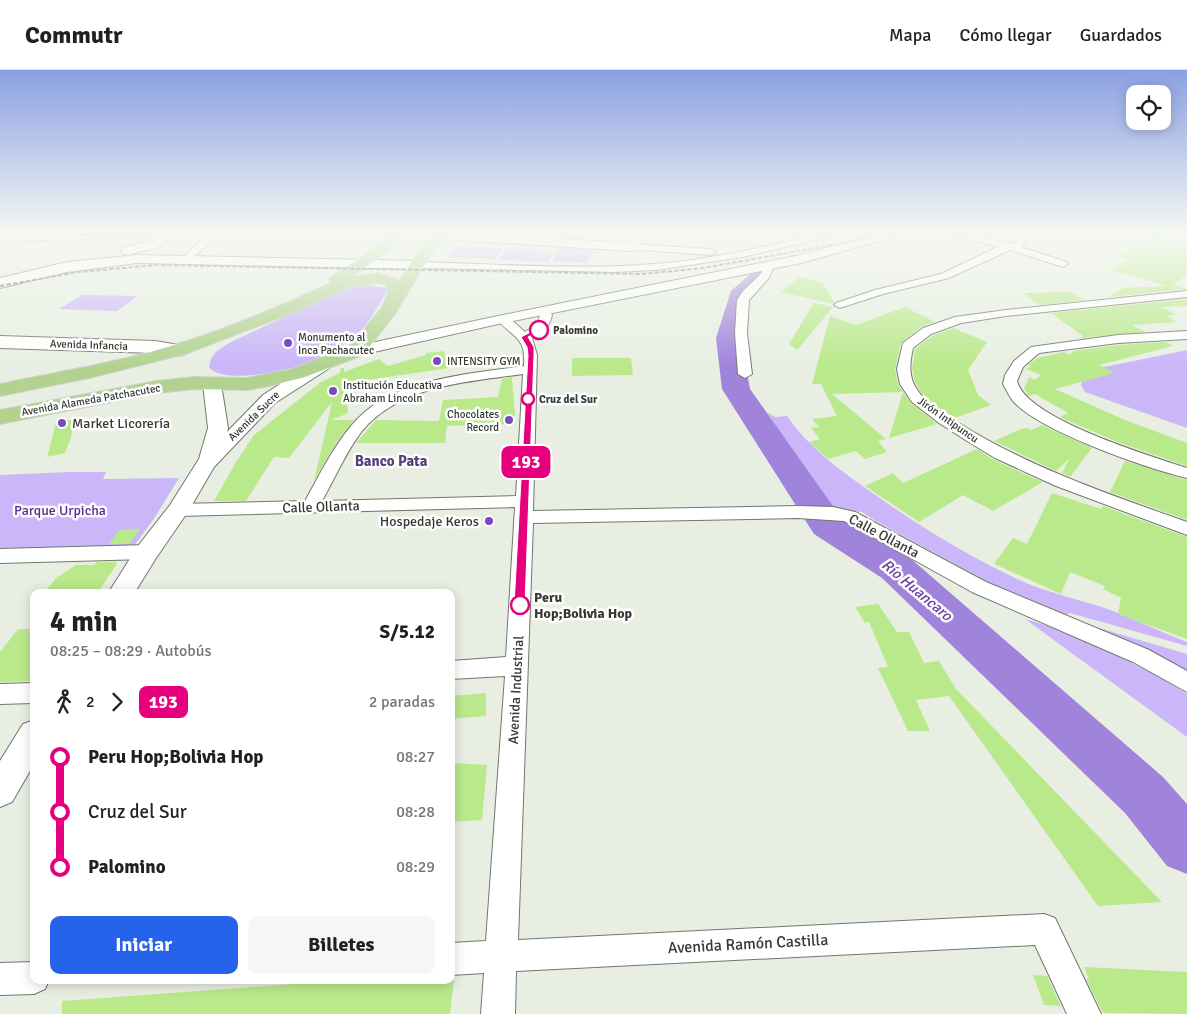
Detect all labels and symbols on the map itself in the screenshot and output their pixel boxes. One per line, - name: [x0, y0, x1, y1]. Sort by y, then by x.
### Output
- marker: Palomino: [529, 320, 549, 340]
- place label: Palomino: [553, 324, 598, 337]
- place label: Monumento al Inca Pachacutec: [298, 331, 374, 357]
- street label: Avenida Infancia: [50, 337, 129, 353]
- marker: Monumento al Inca Pachacutec: [282, 337, 294, 349]
- marker: INTENSITY GYM: [431, 355, 443, 367]
- place label: INTENSITY GYM: [447, 355, 521, 368]
- place label: Institución Educativa Abraham Lincoln: [343, 379, 443, 405]
- street label: Avenida Alameda Patchacutec: [21, 381, 161, 419]
- marker: Institución Educativa Abraham Lincoln: [327, 385, 339, 397]
- street label: Avenida Sucre: [226, 388, 282, 444]
- marker: Cruz del Sur: [521, 392, 535, 406]
- place label: Cruz del Sur: [539, 393, 598, 406]
- street label: Jirón Intipuncu: [915, 394, 981, 446]
- place label: Chocolates Record: [447, 408, 499, 434]
- marker: Chocolates Record: [503, 414, 515, 426]
- place label: Market Licorería: [72, 415, 170, 432]
- marker: Market Licorería: [56, 417, 68, 429]
- line badge: 193: [497, 446, 555, 478]
- district label: Banco Pata: [355, 452, 428, 470]
- street label: Calle Ollanta: [282, 497, 360, 517]
- park label: Parque Urpicha: [14, 502, 106, 519]
- street label: Calle Ollanta: [846, 510, 922, 562]
- place label: Hospedaje Keros: [380, 513, 479, 530]
- marker: Hospedaje Keros: [483, 515, 495, 527]
- water label: Río Huancaro: [878, 555, 957, 625]
- place label: Peru Hop;Bolivia Hop: [534, 589, 633, 622]
- marker: Peru Hop;Bolivia Hop: [510, 595, 530, 615]
- street label: Avenida Industrial: [505, 635, 527, 745]
- street label: Avenida Ramón Castilla: [667, 930, 829, 958]

